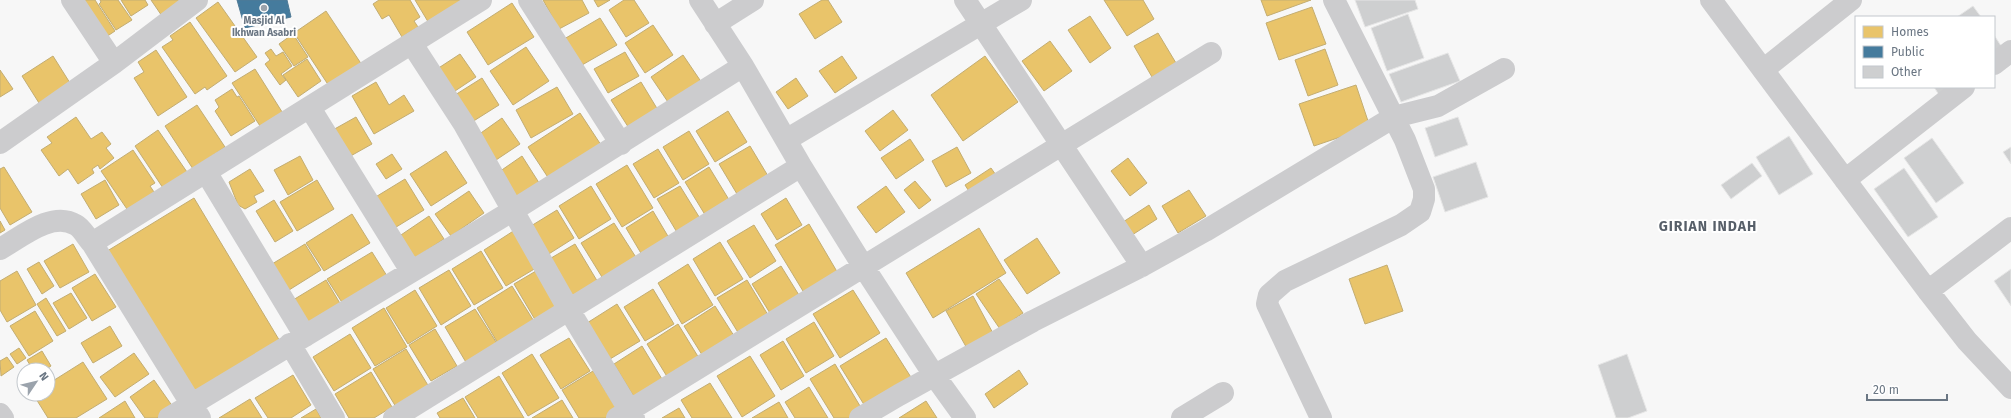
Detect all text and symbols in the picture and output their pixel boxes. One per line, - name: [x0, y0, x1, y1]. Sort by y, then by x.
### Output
- marker: Masjid Al Ikhwan Asabri: [259, 3, 269, 13]
- place label: Masjid Al Ikhwan Asabri: [232, 15, 296, 39]
- legend: [1855, 16, 1995, 88]
- text: Homes: [1891, 25, 1929, 39]
- text: Public: [1891, 45, 1925, 59]
- text: Other: [1891, 65, 1922, 79]
- district label: GIRIAN INDAH: [1659, 218, 1757, 235]
- north arrow: [16, 362, 56, 402]
- text: N: [36, 370, 51, 383]
- scale bar: [1867, 376, 1947, 402]
- text: 20 m: [1873, 383, 1899, 397]

